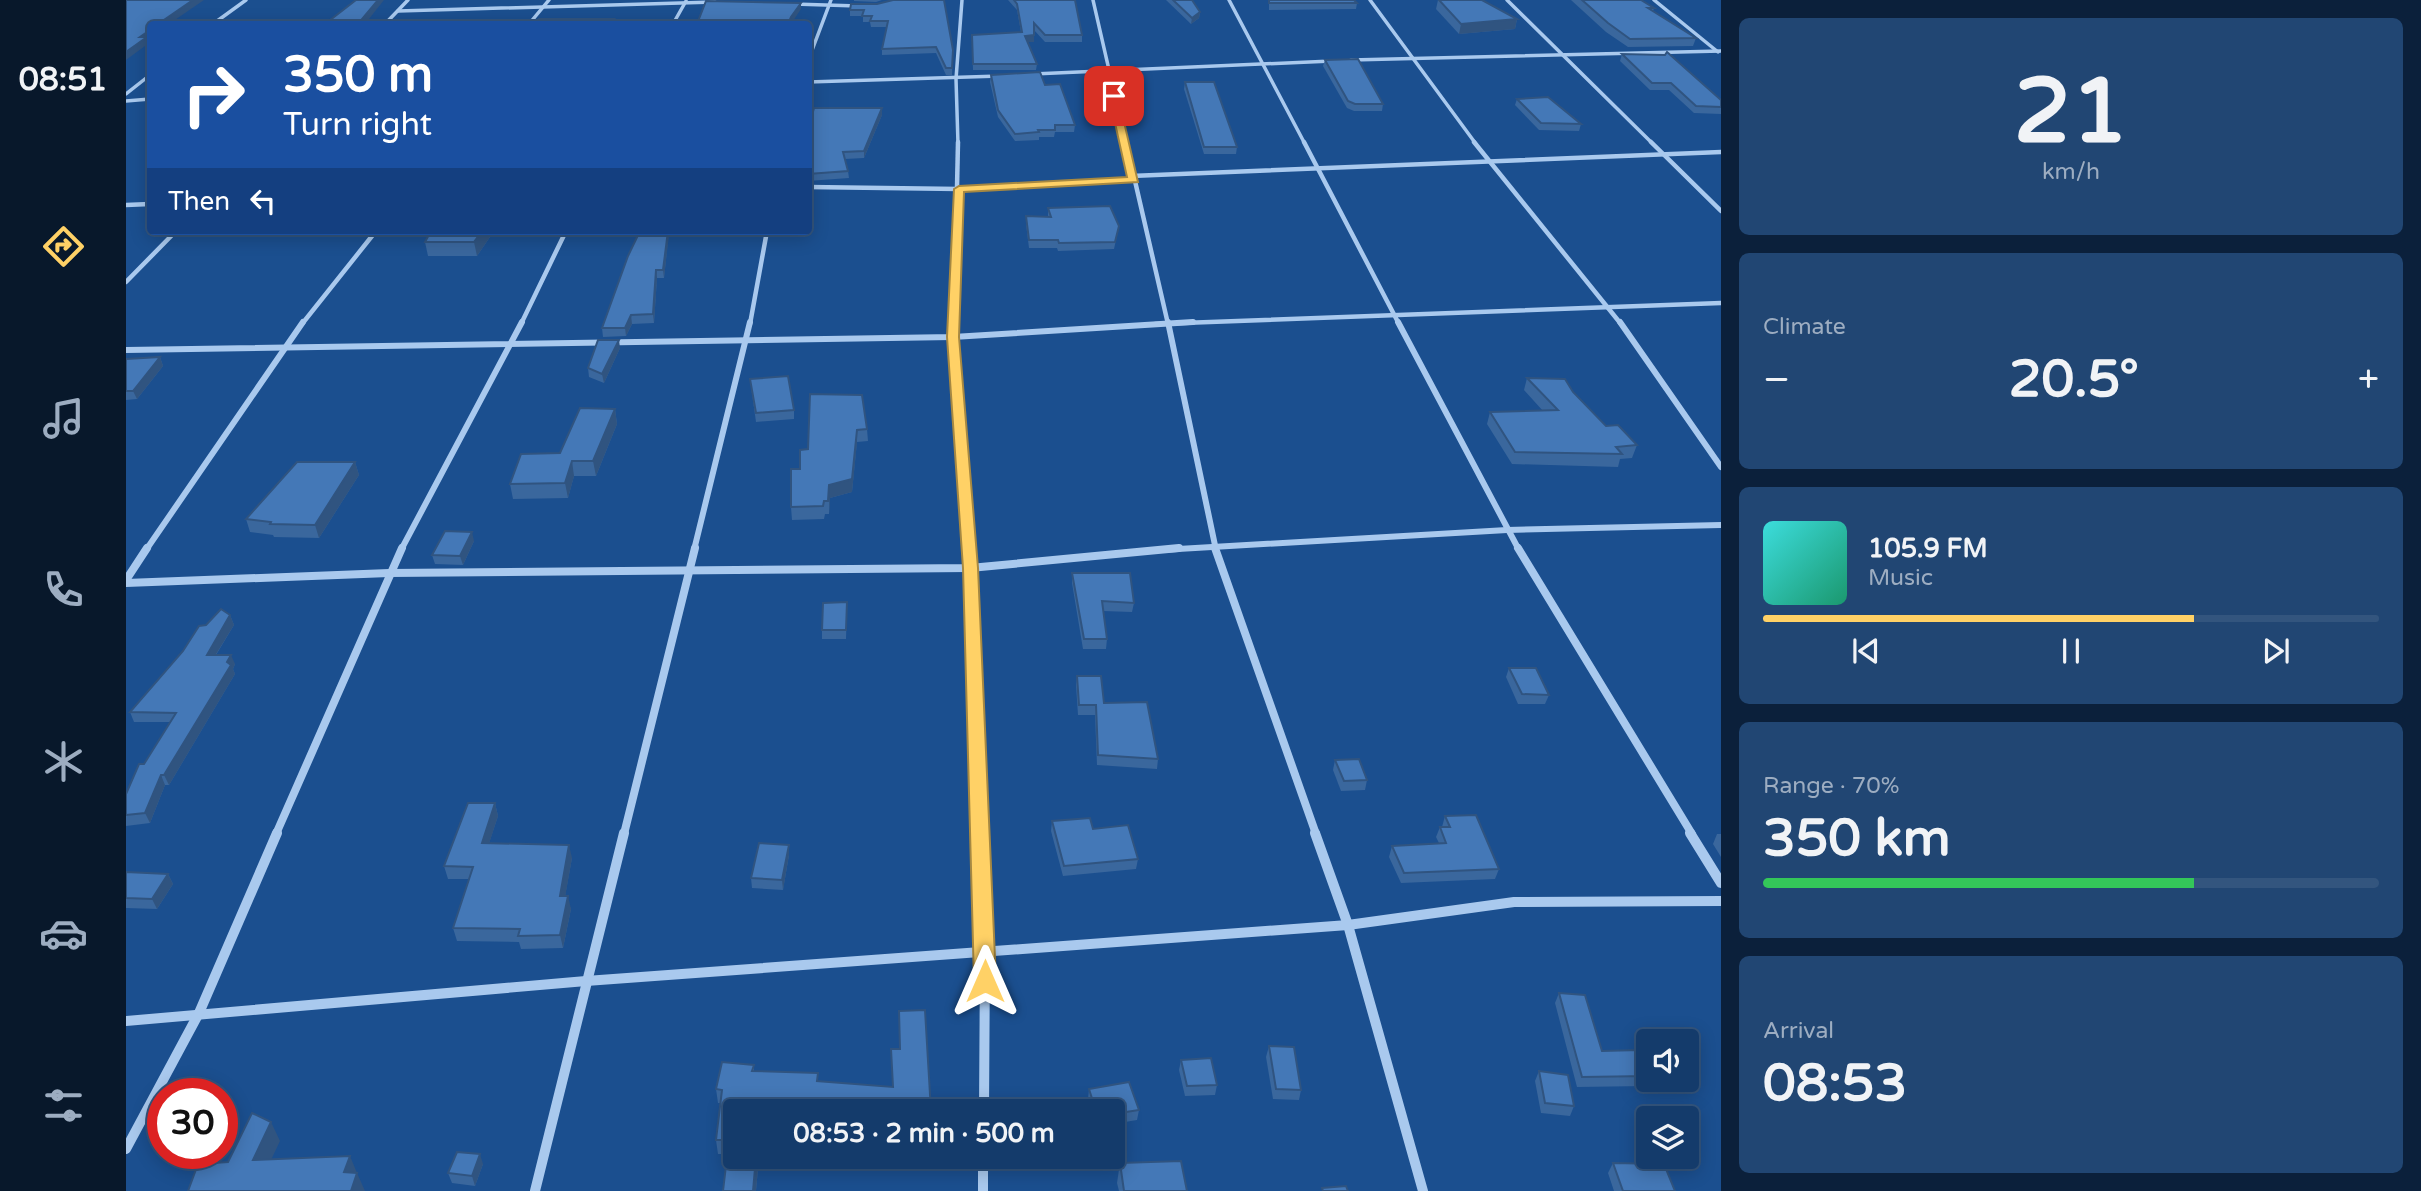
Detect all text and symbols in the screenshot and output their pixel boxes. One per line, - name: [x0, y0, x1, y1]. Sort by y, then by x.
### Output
- text: 350 m: [283, 46, 433, 105]
- icon: right: [168, 49, 259, 140]
- text: 21: [2014, 57, 2128, 167]
- text: 08:51: [19, 61, 107, 99]
- pin: [1084, 66, 1144, 126]
- icon: arrive: [1095, 77, 1133, 115]
- text: Turn right: [283, 106, 432, 144]
- text: km/h: [2042, 158, 2100, 186]
- icon: left: [244, 182, 282, 220]
- text: Then: [168, 186, 230, 217]
- icon: directions: [39, 222, 88, 271]
- text: Climate: [1763, 313, 1846, 341]
- text: 20.5°: [2009, 348, 2139, 411]
- text: −: [1763, 357, 1790, 403]
- text: +: [2358, 357, 2379, 403]
- icon: music: [39, 394, 88, 443]
- text: 105.9 FM: [1868, 533, 1988, 564]
- text: Music: [1868, 564, 1933, 592]
- icon: phone: [39, 565, 88, 614]
- icon: previous: [1847, 632, 1885, 670]
- icon: pause: [2052, 632, 2090, 670]
- icon: next: [2257, 632, 2295, 670]
- icon: climate: [39, 737, 88, 786]
- text: Range · 70%: [1763, 772, 1899, 800]
- text: 350 km: [1763, 807, 1951, 870]
- icon: car: [39, 909, 88, 958]
- position arrow: [948, 944, 1022, 1018]
- text: Arrival: [1763, 1017, 1834, 1045]
- map controls: [1636, 1029, 1699, 1169]
- button: sound: [1636, 1029, 1699, 1092]
- text: 08:53: [1763, 1052, 1907, 1115]
- speed limit sign: 30: [147, 1078, 238, 1169]
- icon: filters: [39, 1081, 88, 1130]
- button: layers: [1636, 1106, 1699, 1169]
- text: 08:53 · 2 min · 500 m: [793, 1118, 1055, 1149]

